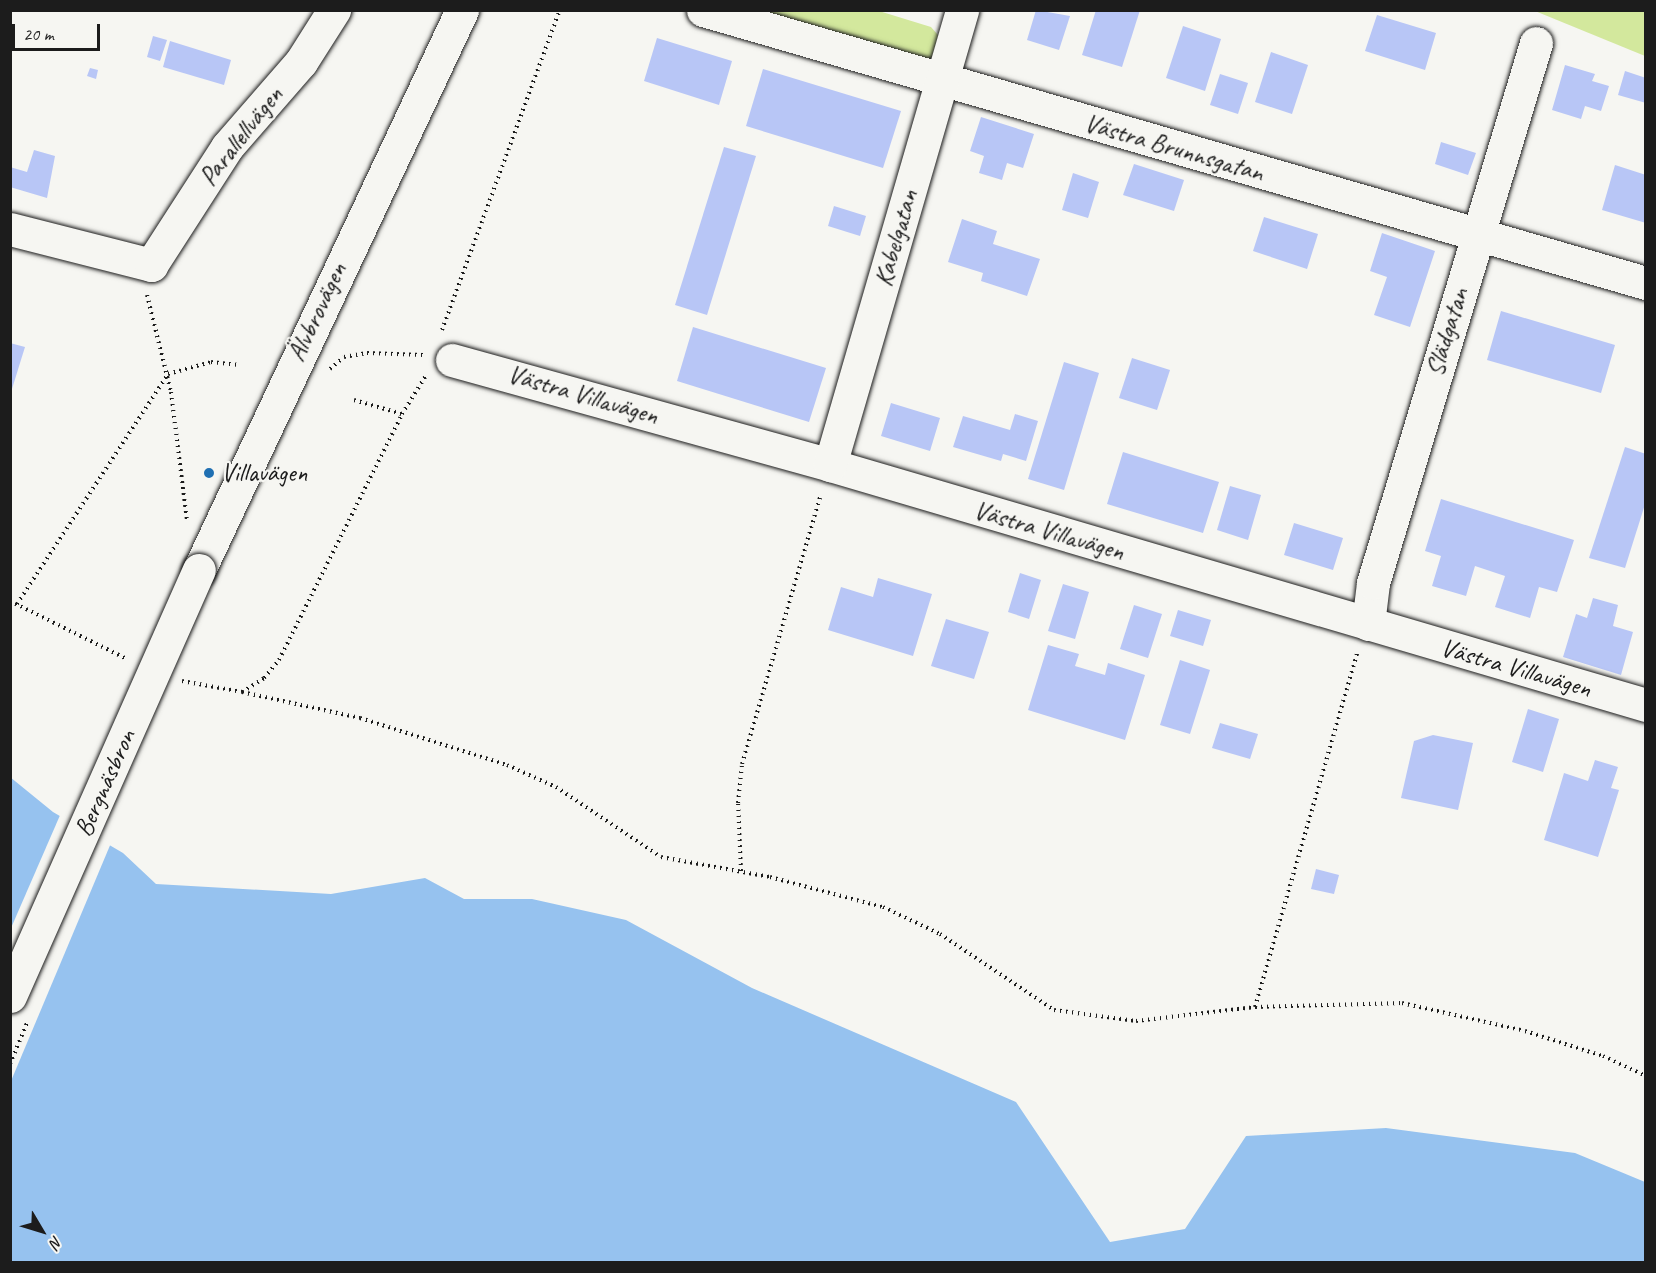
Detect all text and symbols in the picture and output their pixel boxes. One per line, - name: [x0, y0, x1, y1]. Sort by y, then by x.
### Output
- scale bar: [15, 12, 104, 50]
- text: 20 m: [23, 23, 54, 45]
- street label: Parallellvägen: [193, 80, 289, 192]
- street label: Västra Brunnsgatan: [1081, 108, 1267, 188]
- street label: Kabelgatan: [867, 186, 925, 290]
- street label: Älvbrovägen: [281, 258, 353, 366]
- street label: Slädgatan: [1419, 284, 1475, 380]
- street label: Västra Villavägen: [504, 359, 662, 431]
- place label: Villavägen: [221, 457, 307, 489]
- marker: Villavägen: [202, 466, 216, 480]
- street label: Västra Villavägen: [970, 495, 1128, 567]
- street label: Västra Villavägen: [1437, 632, 1595, 704]
- street label: Bergnäsbron: [68, 725, 142, 841]
- north arrow: [12, 1201, 72, 1261]
- text: N: [45, 1232, 67, 1252]

